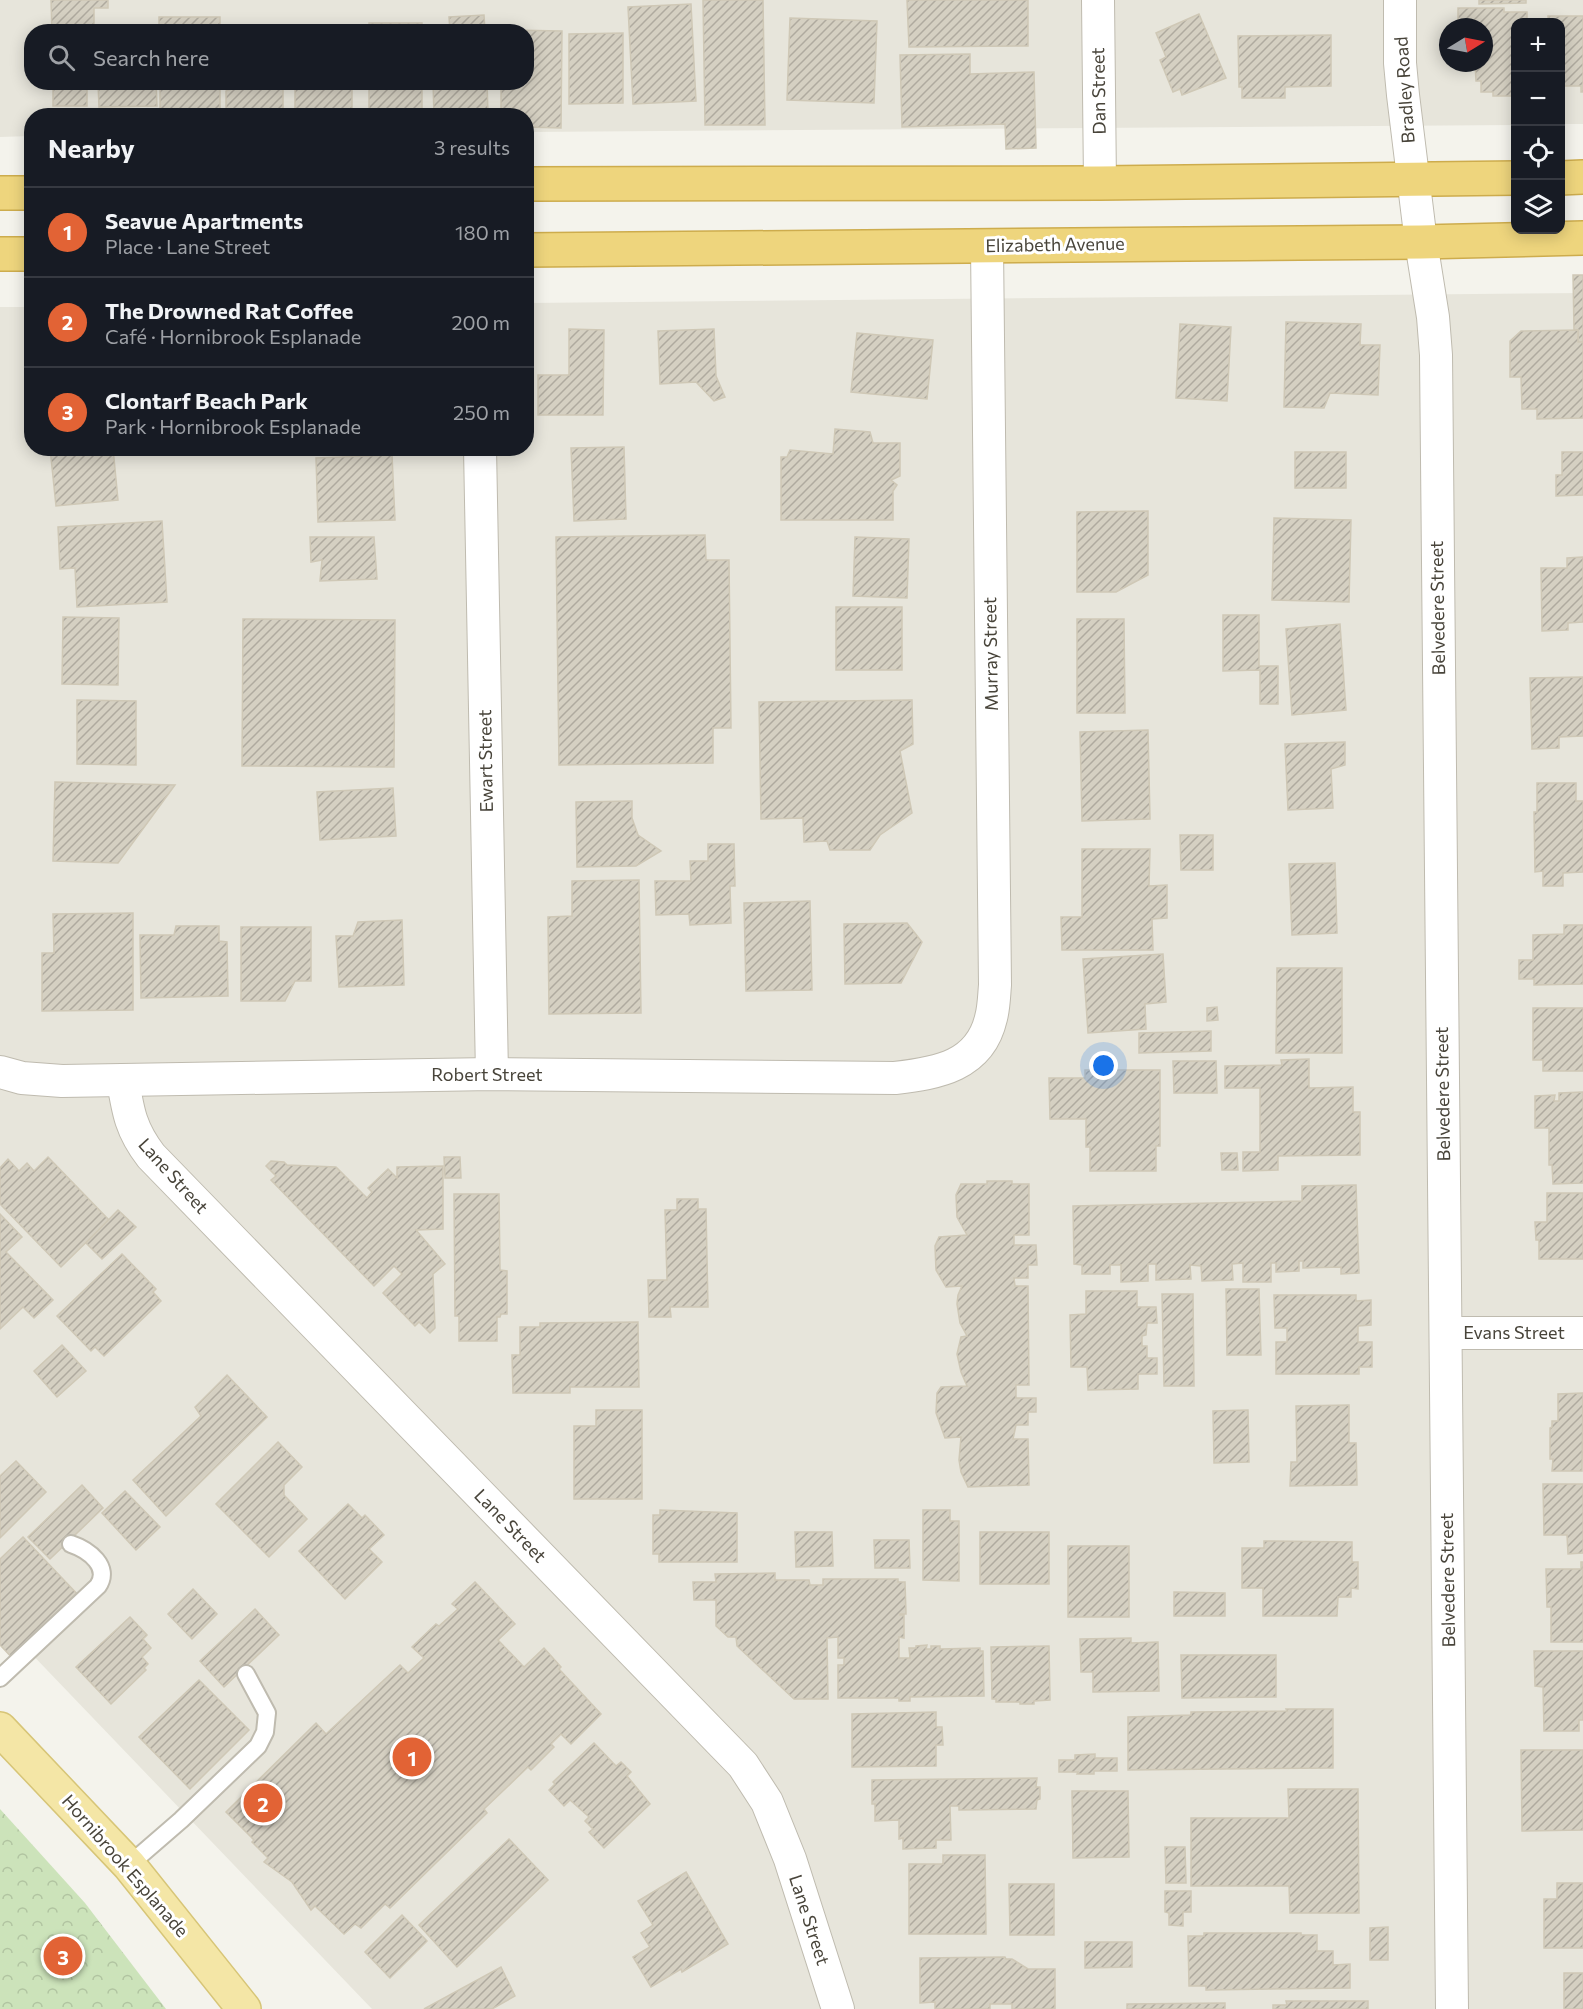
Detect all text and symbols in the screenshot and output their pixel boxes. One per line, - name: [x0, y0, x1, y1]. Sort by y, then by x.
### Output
- north arrow: [1439, 18, 1493, 72]
- map controls: [1511, 18, 1565, 234]
- button: +: [1511, 18, 1565, 72]
- search box: [24, 24, 534, 90]
- street label: Bradley Road: [1389, 36, 1419, 144]
- icon: search: [45, 41, 78, 74]
- text: Search here: [93, 44, 209, 71]
- street label: Dan Street: [1086, 47, 1110, 135]
- button: −: [1511, 72, 1565, 126]
- button: locate: [1511, 126, 1565, 180]
- text: Nearby: [48, 132, 135, 163]
- text: 3 results: [434, 135, 510, 159]
- button: layers: [1511, 180, 1565, 234]
- text: Seavue Apartments: [105, 207, 303, 234]
- text: 1: [63, 220, 72, 244]
- text: 180 m: [455, 220, 510, 244]
- street label: Elizabeth Avenue: [985, 232, 1125, 256]
- text: Place · Lane Street: [105, 234, 270, 258]
- text: The Drowned Rat Coffee: [105, 297, 353, 324]
- text: 2: [62, 310, 73, 334]
- text: 200 m: [452, 310, 510, 334]
- text: Café · Hornibrook Esplanade: [105, 324, 361, 348]
- text: Clontarf Beach Park: [105, 387, 308, 414]
- text: 3: [62, 400, 73, 424]
- text: 250 m: [453, 400, 510, 424]
- text: Park · Hornibrook Esplanade: [105, 414, 361, 438]
- street label: Belvedere Street: [1425, 540, 1449, 676]
- street label: Murray Street: [978, 597, 1002, 711]
- street label: Ewart Street: [473, 709, 497, 813]
- street label: Belvedere Street: [1430, 1026, 1454, 1162]
- your location: [1089, 1051, 1118, 1080]
- street label: Robert Street: [431, 1063, 543, 1085]
- street label: Lane Street: [134, 1133, 213, 1218]
- street label: Evans Street: [1463, 1321, 1565, 1343]
- street label: Lane Street: [470, 1484, 551, 1567]
- street label: Belvedere Street: [1435, 1512, 1459, 1648]
- pin: 1: [392, 1734, 432, 1780]
- pin: 2: [244, 1780, 282, 1826]
- street label: Hornibrook Esplanade: [58, 1790, 194, 1941]
- street label: Lane Street: [785, 1872, 835, 1968]
- pin: 3: [44, 1934, 82, 1978]

